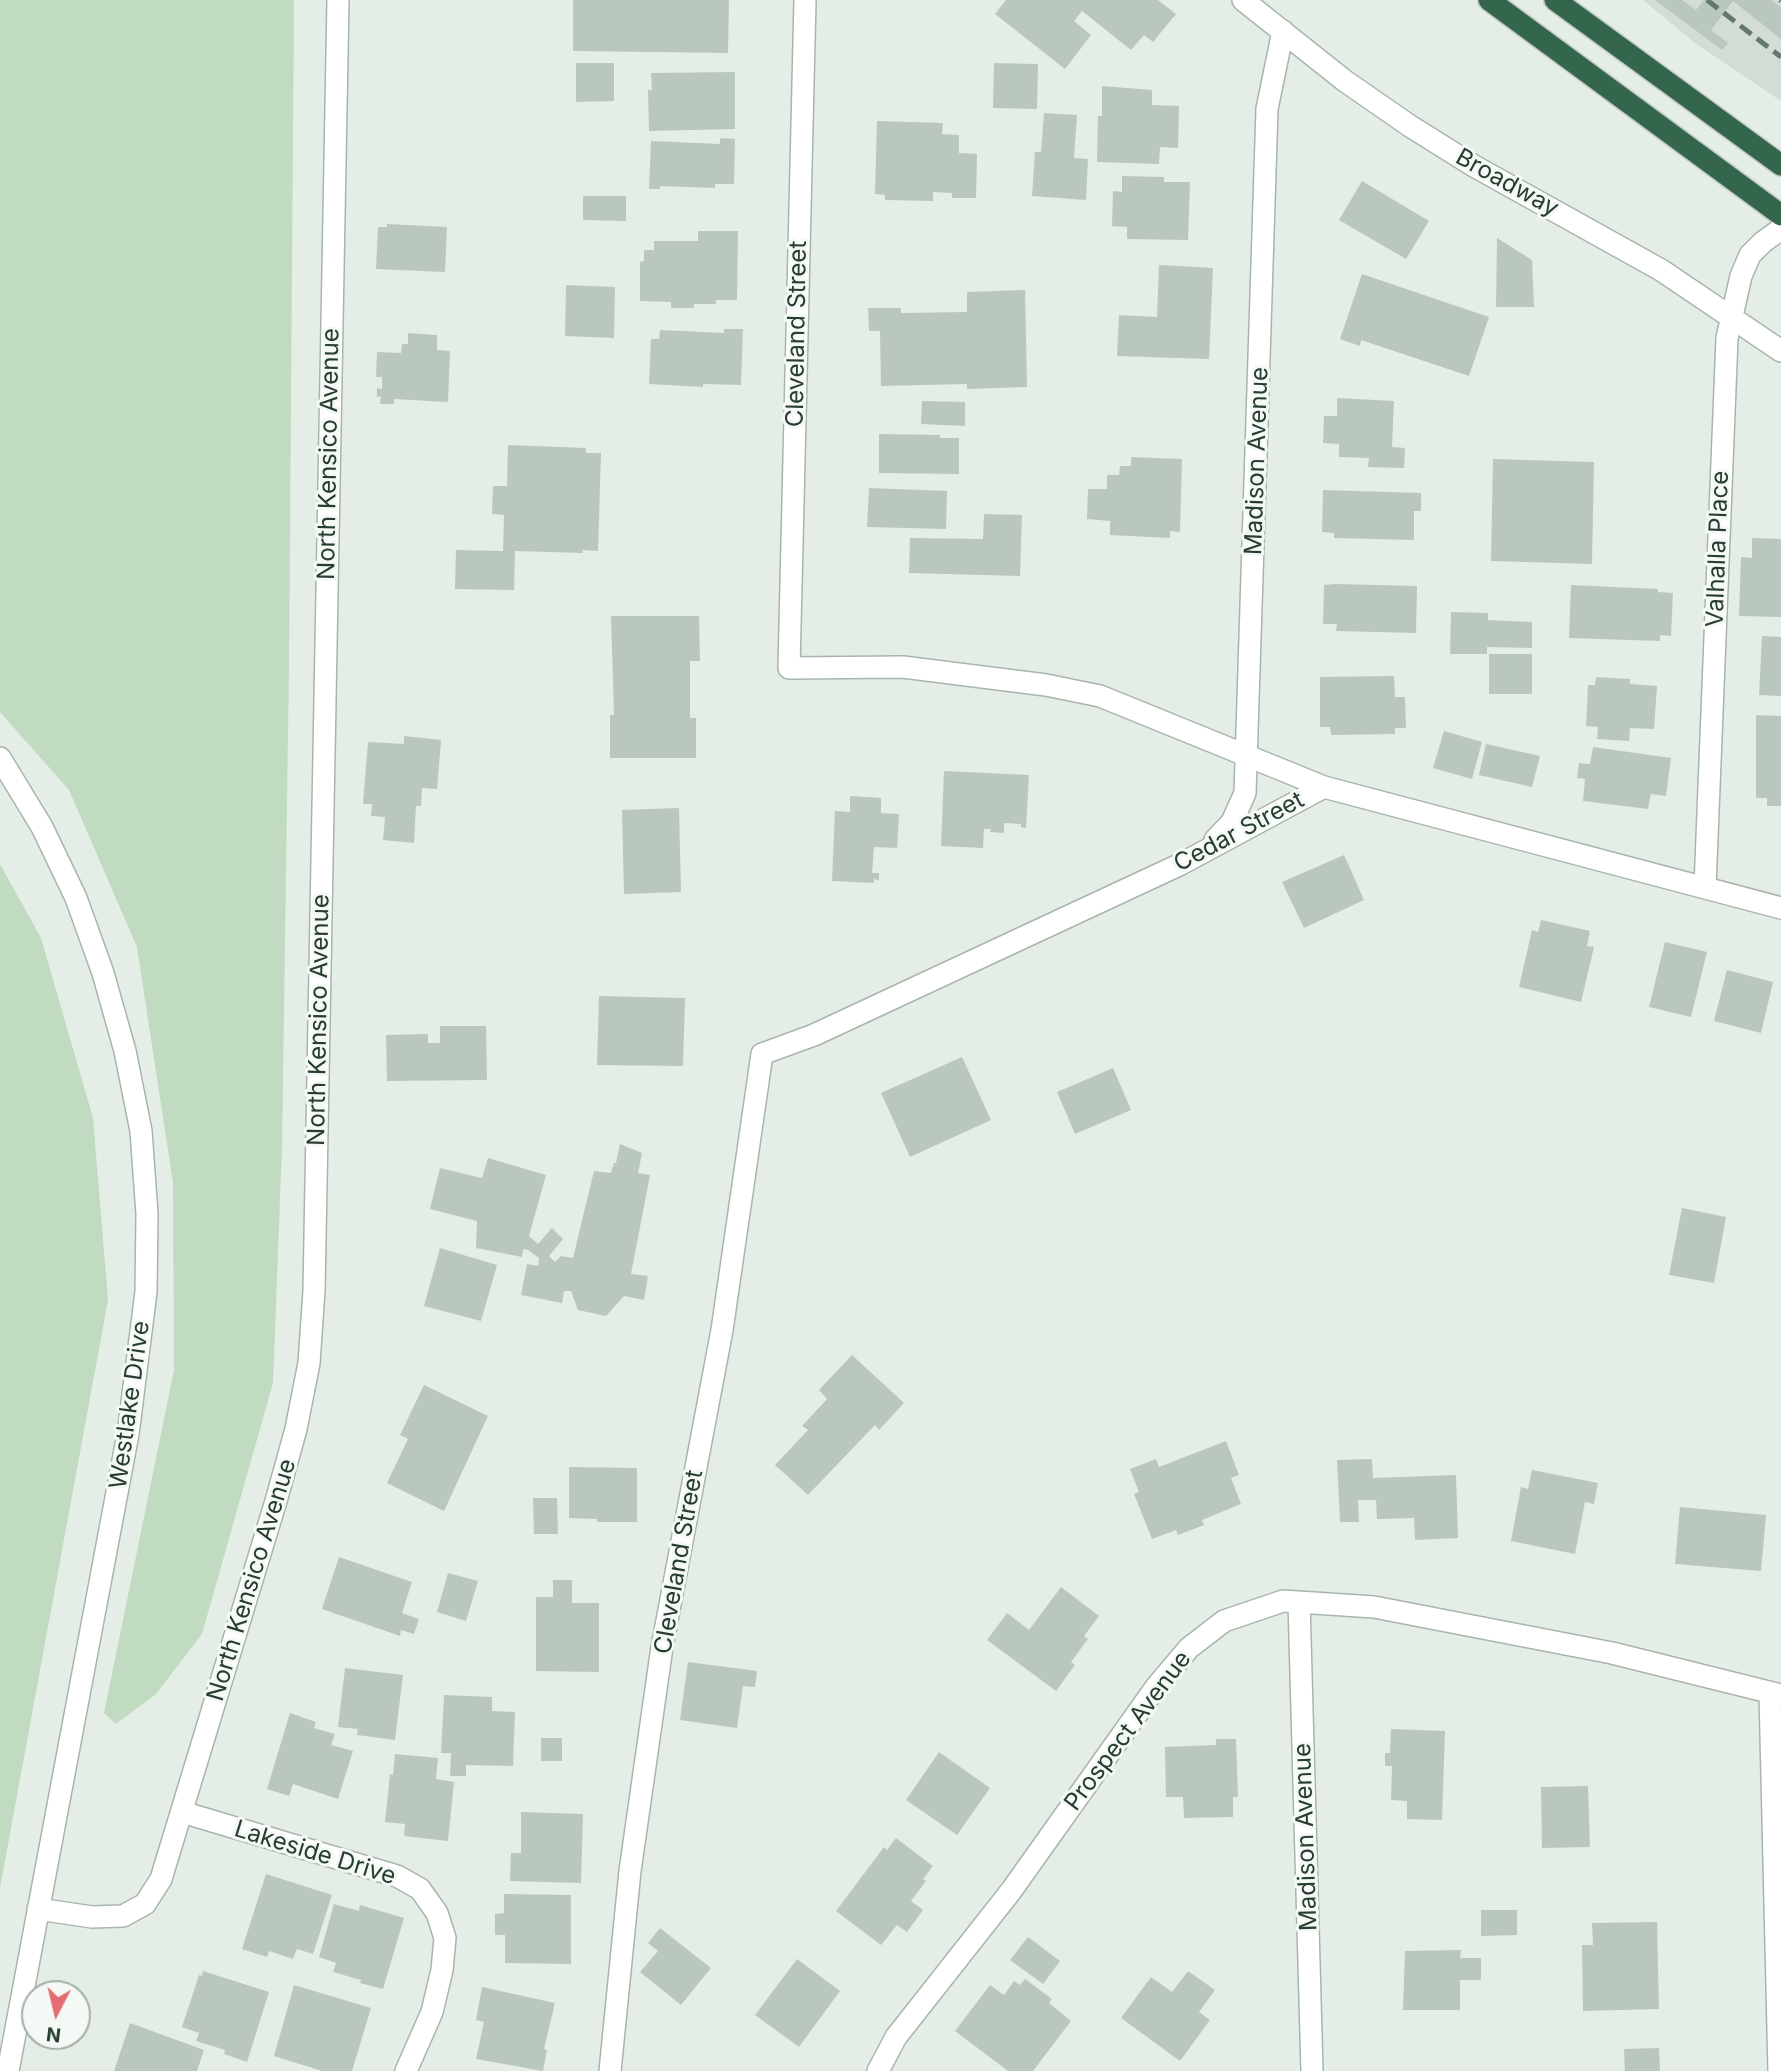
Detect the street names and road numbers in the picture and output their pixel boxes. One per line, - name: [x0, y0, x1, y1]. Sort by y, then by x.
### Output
- street label: Broadway: [1450, 143, 1564, 223]
- street label: Cleveland Street: [781, 241, 813, 427]
- street label: North Kensico Avenue: [312, 328, 346, 580]
- street label: Madison Avenue: [1239, 367, 1275, 555]
- street label: Valhalla Place: [1701, 470, 1735, 628]
- street label: Cedar Street: [1169, 786, 1309, 878]
- street label: North Kensico Avenue: [302, 894, 336, 1146]
- street label: Westlake Drive: [104, 1319, 156, 1491]
- street label: North Kensico Avenue: [201, 1455, 303, 1705]
- street label: Cleveland Street: [649, 1468, 709, 1656]
- street label: Prospect Avenue: [1059, 1646, 1197, 1816]
- street label: Madison Avenue: [1288, 1743, 1324, 1931]
- street label: Lakeside Drive: [231, 1815, 399, 1891]

